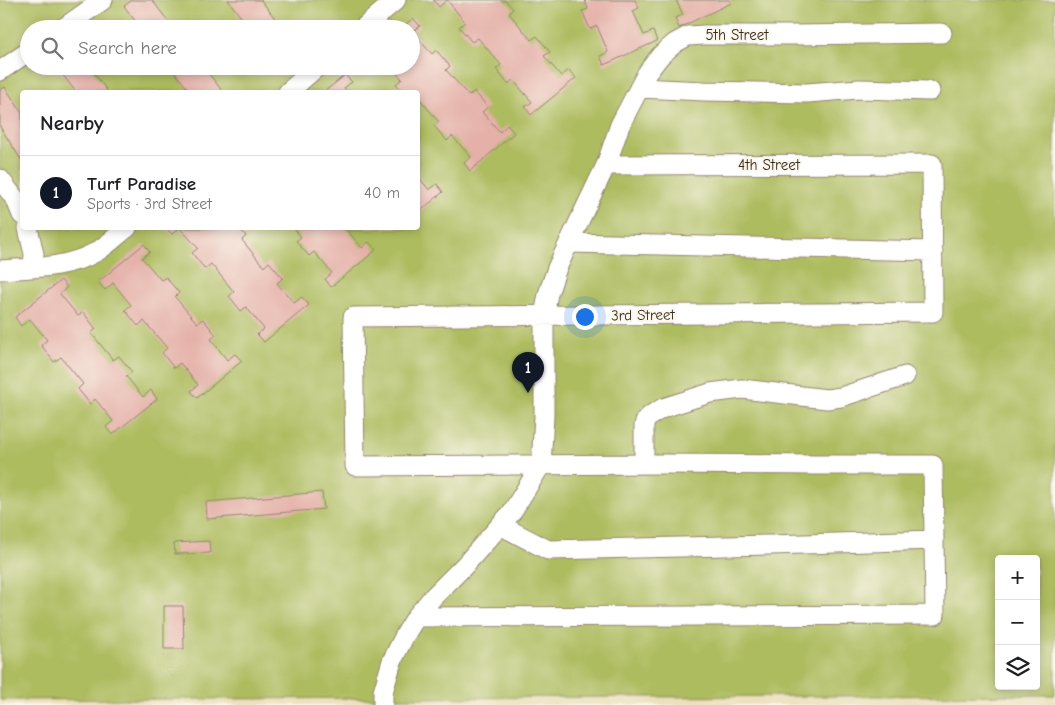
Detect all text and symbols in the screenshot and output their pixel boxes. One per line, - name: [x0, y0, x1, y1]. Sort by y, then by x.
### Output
- search box: [20, 20, 420, 75]
- street label: 5th Street: [705, 26, 769, 44]
- icon: search: [38, 34, 66, 62]
- text: Search here: [78, 37, 177, 59]
- text: Nearby: [40, 111, 104, 135]
- street label: 4th Street: [738, 156, 801, 174]
- text: Turf Paradise: [87, 173, 196, 195]
- text: 1: [53, 184, 59, 202]
- text: 40 m: [364, 184, 400, 202]
- text: Sports · 3rd Street: [87, 195, 212, 213]
- your location: [572, 304, 598, 330]
- street label: 3rd Street: [611, 305, 676, 325]
- pin: 1: [512, 352, 544, 393]
- map controls: [995, 555, 1040, 690]
- button: +: [995, 555, 1040, 600]
- button: −: [995, 600, 1040, 645]
- button: layers: [995, 645, 1040, 690]

